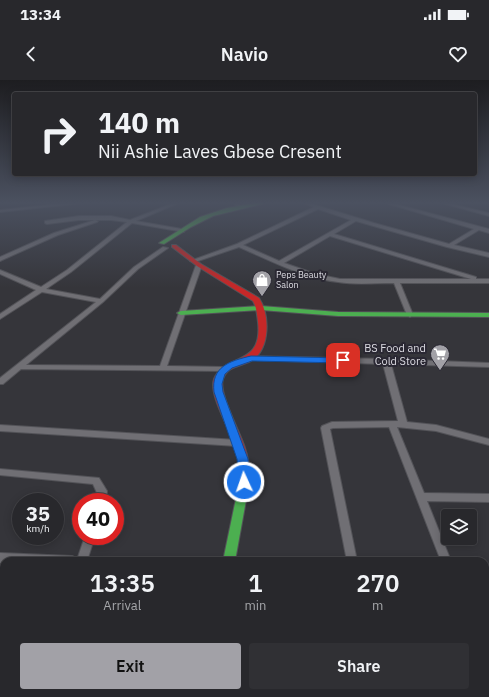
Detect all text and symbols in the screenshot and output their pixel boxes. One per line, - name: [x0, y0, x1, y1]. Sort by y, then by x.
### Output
- text: 13:34: [20, 5, 61, 24]
- icon: back: [20, 43, 42, 65]
- text: Navio: [221, 43, 268, 66]
- icon: heart: [447, 43, 469, 65]
- text: 140 m: [98, 104, 180, 141]
- icon: right: [32, 108, 84, 160]
- text: Nii Ashie Laves Gbese Cresent: [98, 140, 342, 163]
- shop icon: Peps Beauty Salon: [251, 269, 273, 297]
- place label: Peps Beauty Salon: [276, 269, 327, 290]
- place label: BS Food and Cold Store: [364, 341, 426, 368]
- pin: [326, 343, 360, 377]
- supermarket icon: BS Food and Cold Store: [429, 343, 451, 371]
- icon: arrive: [332, 349, 354, 371]
- position arrow: [223, 461, 265, 503]
- speed limit sign: 40: [72, 493, 124, 545]
- text: 35: [26, 500, 50, 527]
- map controls: [441, 509, 477, 545]
- button: layers: [441, 509, 477, 545]
- text: km/h: [26, 522, 50, 535]
- text: 13:35: [90, 567, 155, 599]
- text: 1: [248, 567, 263, 599]
- text: 270: [356, 567, 399, 599]
- text: Arrival: [103, 597, 141, 614]
- text: min: [245, 597, 267, 614]
- text: m: [372, 597, 383, 614]
- button: Exit: [20, 643, 241, 689]
- button: Share: [249, 643, 469, 689]

